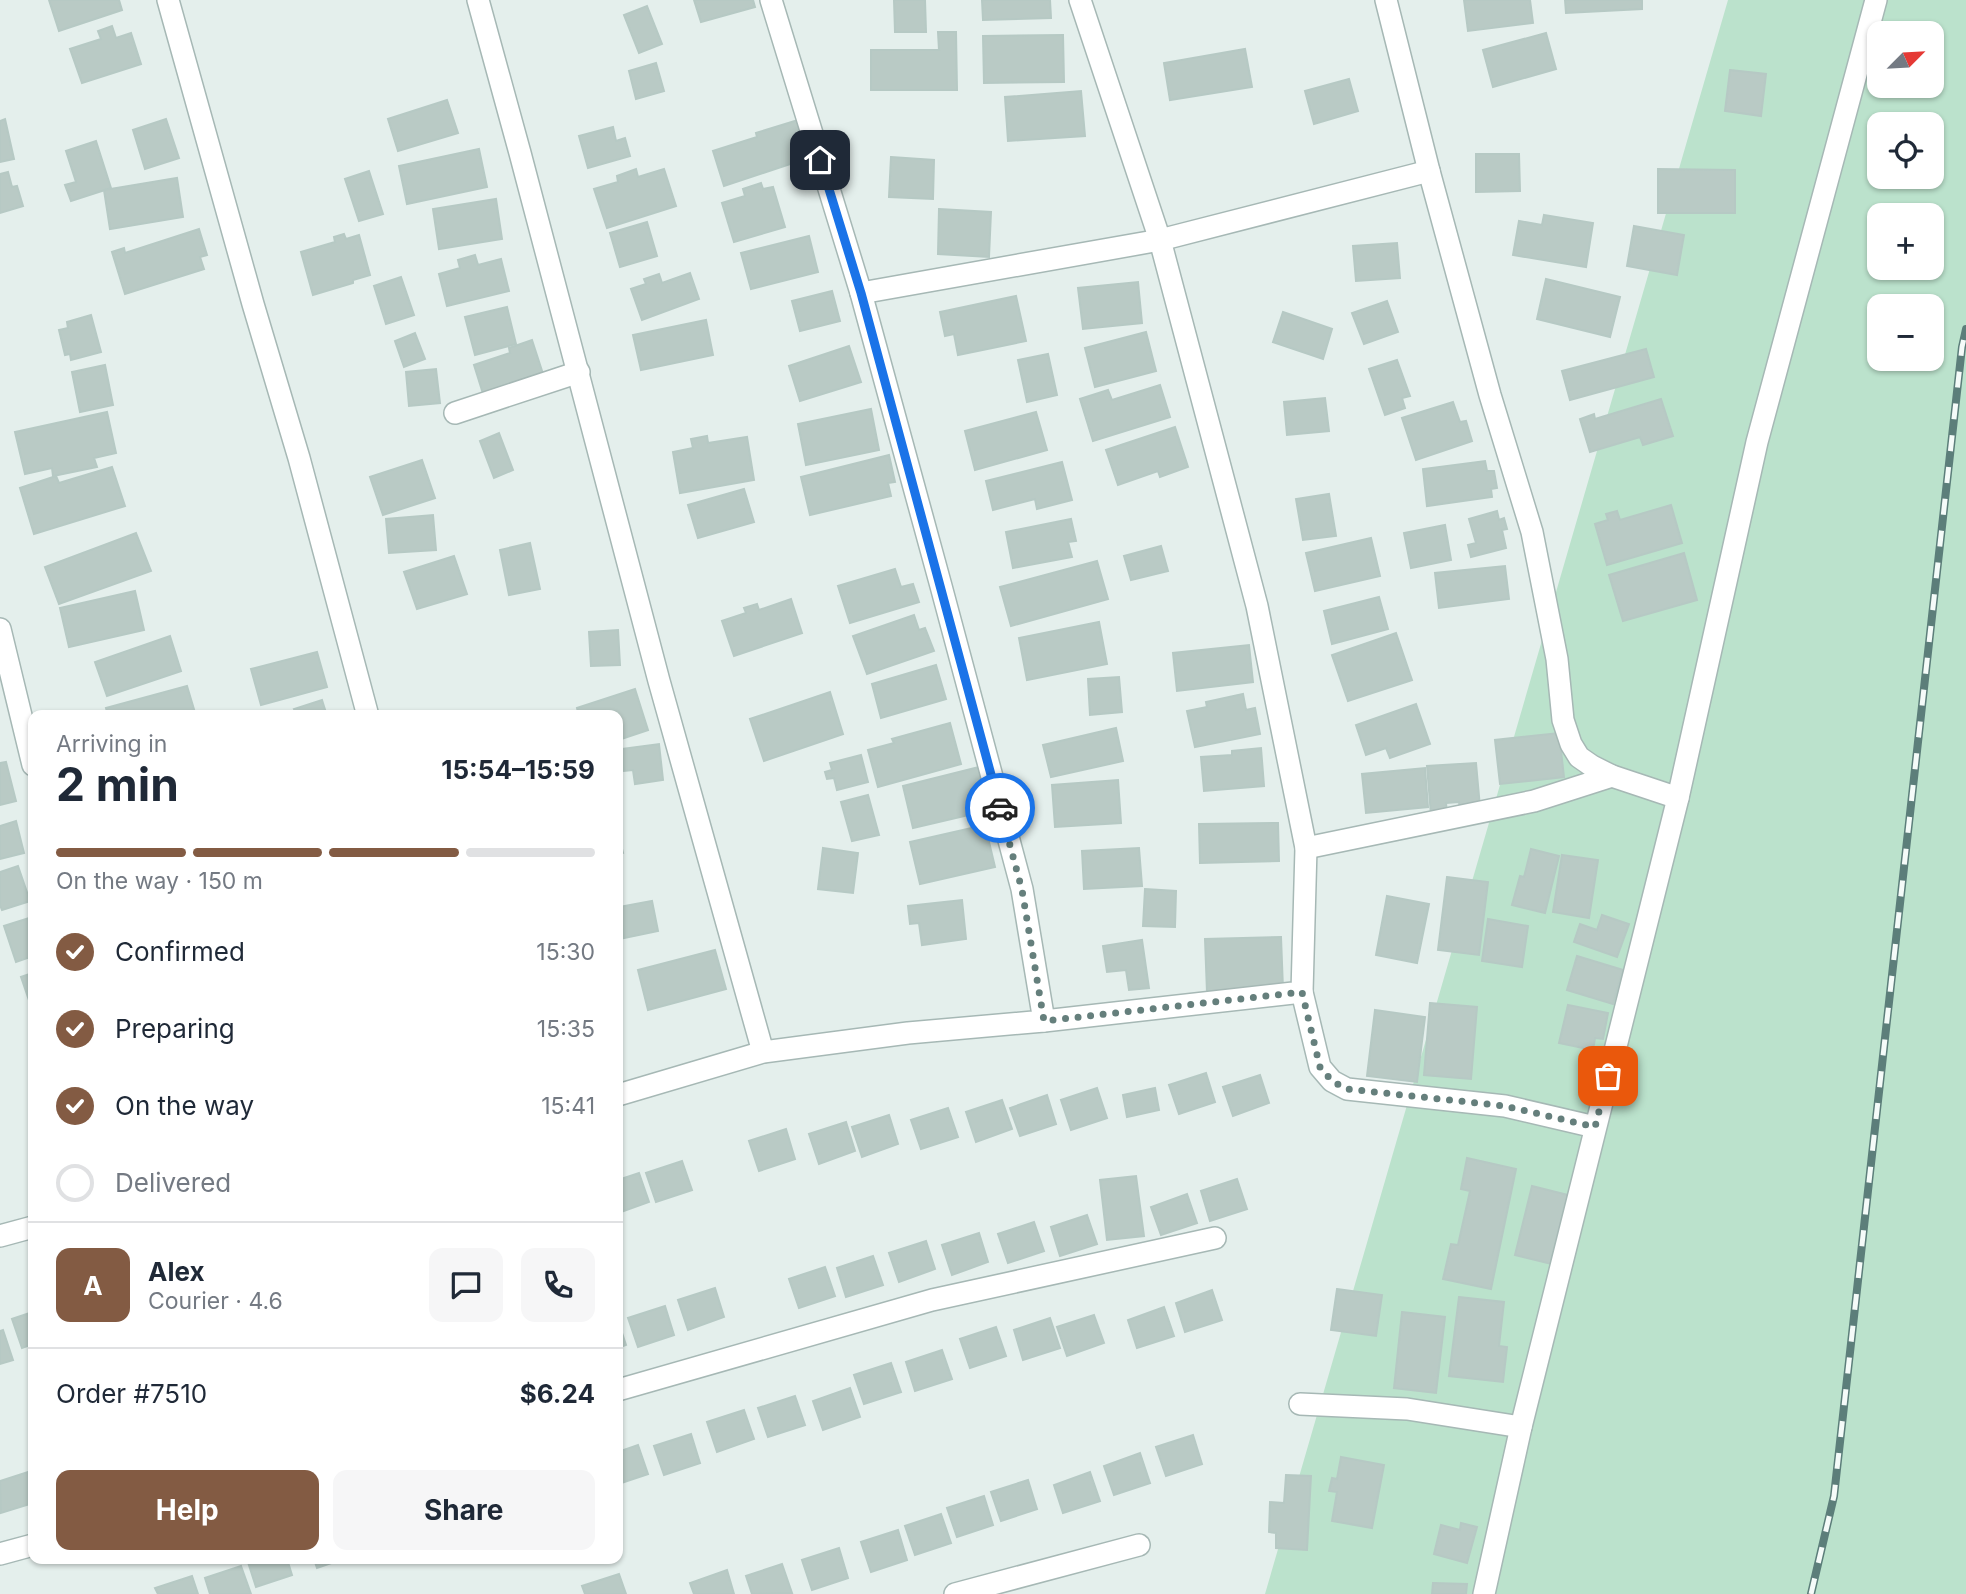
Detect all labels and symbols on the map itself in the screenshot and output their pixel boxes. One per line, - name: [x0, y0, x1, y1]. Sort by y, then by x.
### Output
- north arrow: [1867, 21, 1944, 98]
- pin: [790, 130, 850, 190]
- courier: [965, 773, 1035, 843]
- pin: [1578, 1046, 1638, 1106]

